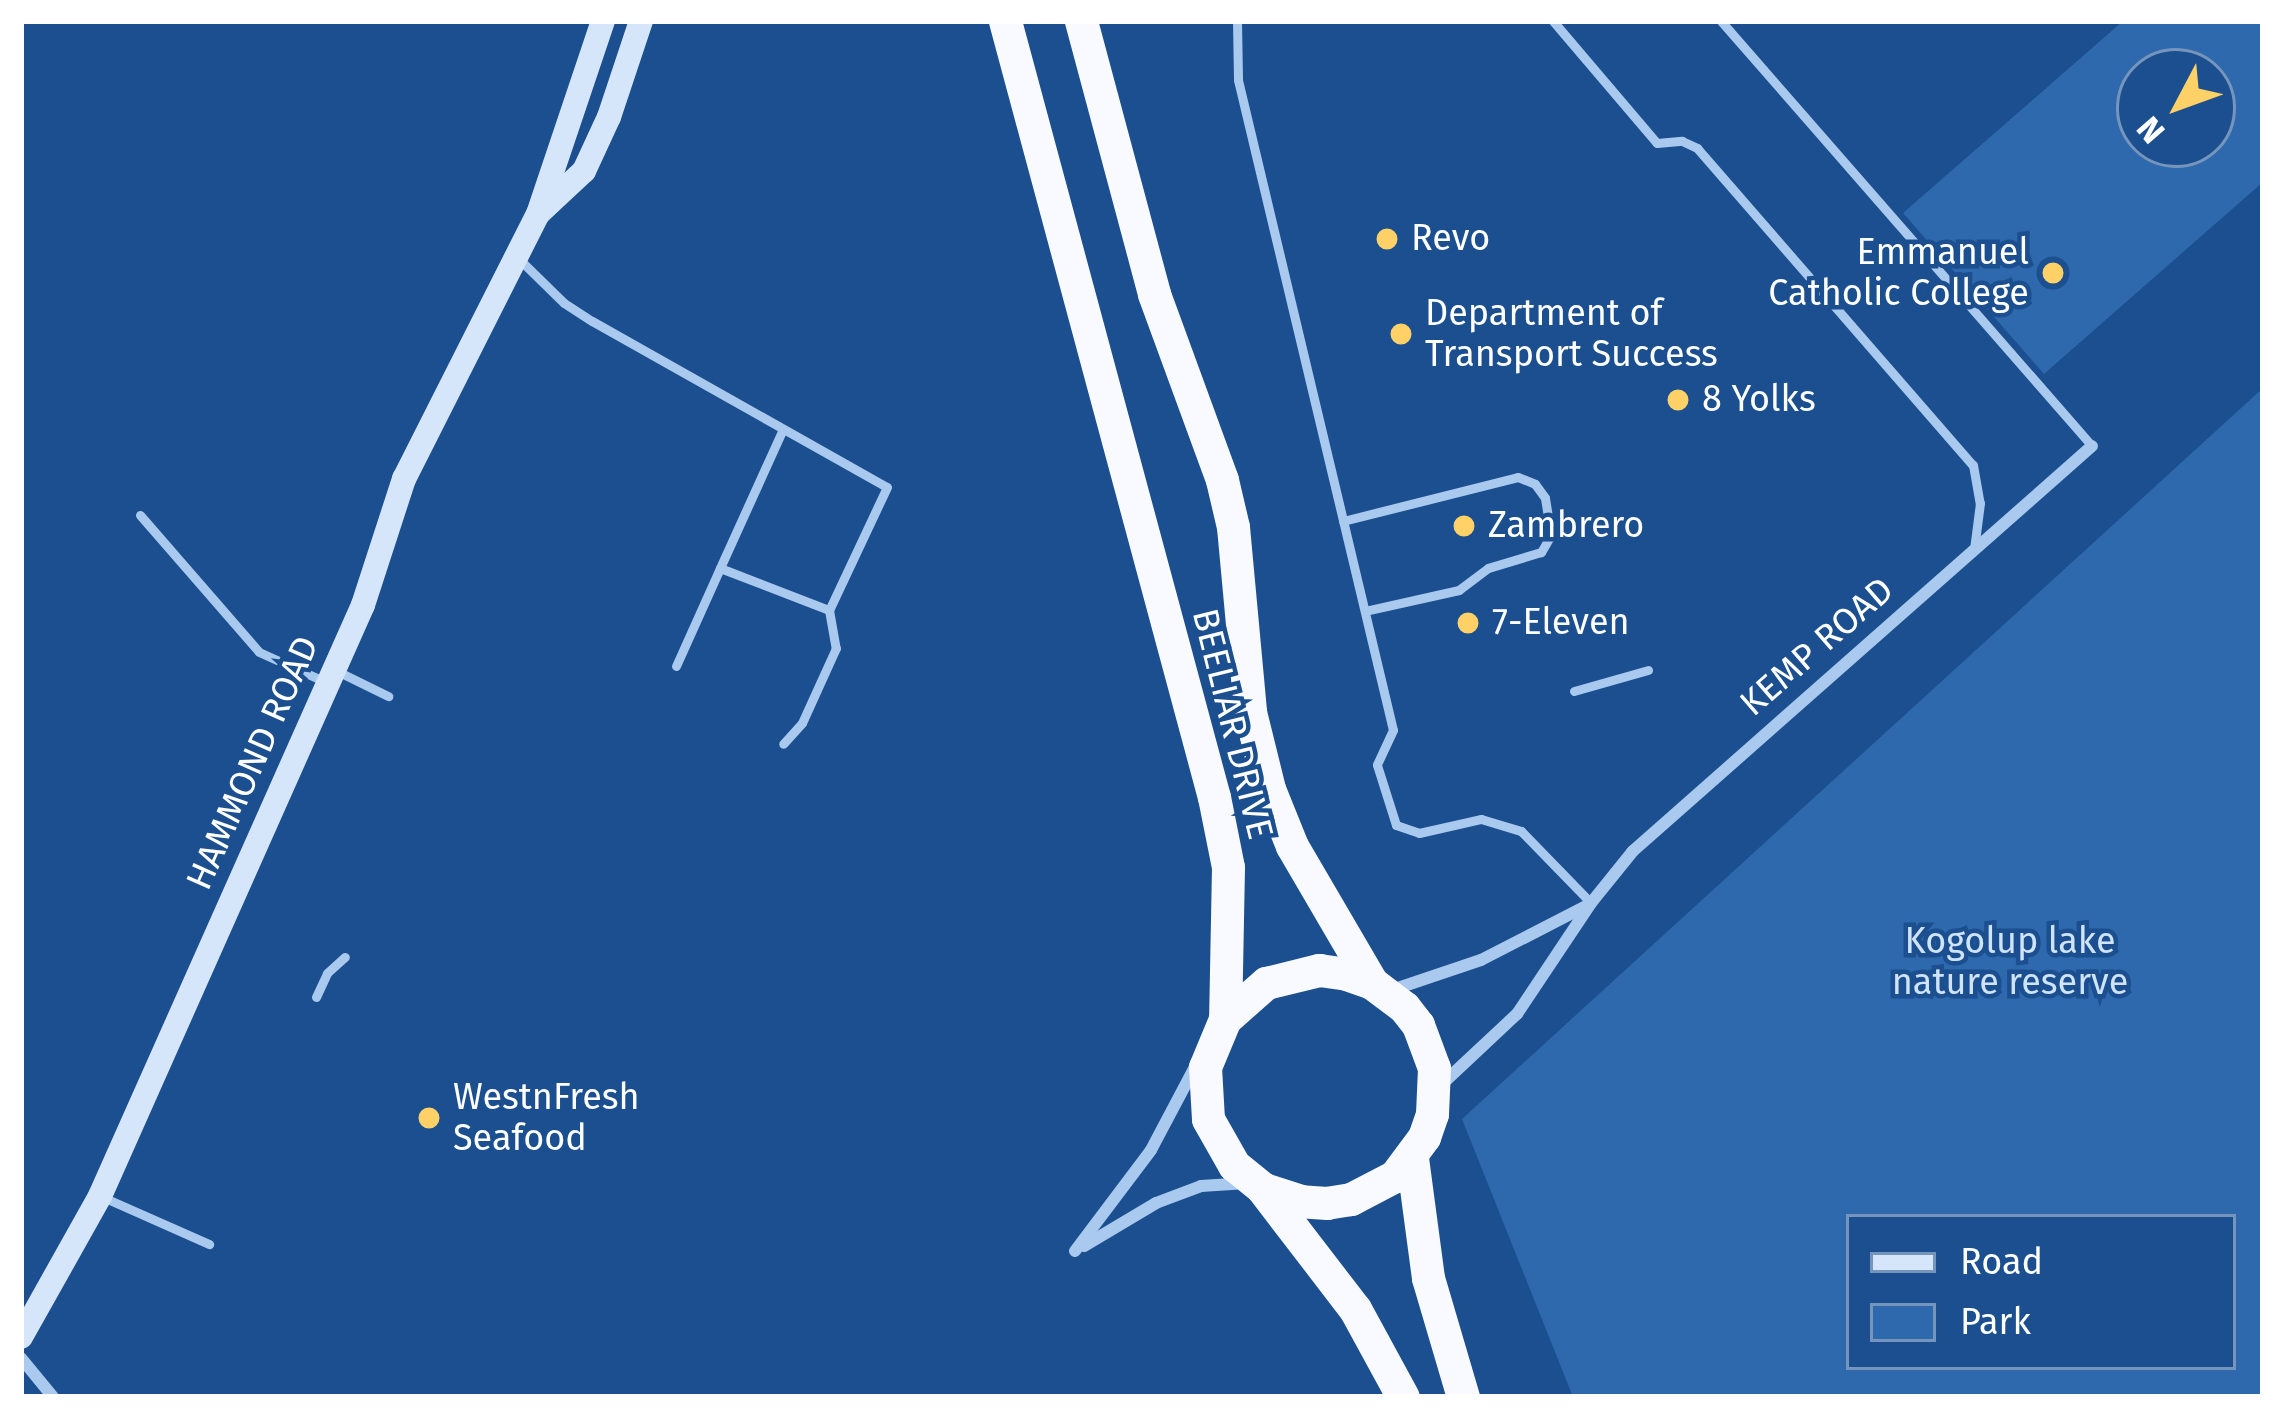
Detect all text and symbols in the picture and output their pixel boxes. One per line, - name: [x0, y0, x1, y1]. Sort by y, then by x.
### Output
- north arrow: [2116, 48, 2236, 168]
- text: N: [2129, 108, 2173, 151]
- place label: Revo: [1411, 217, 1490, 261]
- marker: Revo: [1374, 226, 1400, 252]
- place label: Emmanuel Catholic College: [1768, 230, 2029, 315]
- marker: Emmanuel Catholic College: [2040, 260, 2066, 286]
- place label: Department of Transport Success: [1425, 291, 1718, 376]
- marker: Department of Transport Success: [1388, 321, 1414, 347]
- place label: 8 Yolks: [1702, 378, 1816, 422]
- marker: 8 Yolks: [1665, 387, 1691, 413]
- place label: Zambrero: [1488, 504, 1644, 548]
- marker: Zambrero: [1451, 513, 1477, 539]
- street label: KEMP ROAD: [1732, 569, 1902, 725]
- place label: 7-Eleven: [1492, 601, 1630, 645]
- street label: BEELIAR DRIVE: [1183, 604, 1281, 844]
- marker: 7-Eleven: [1455, 610, 1481, 636]
- street label: HAMMOND ROAD: [178, 630, 328, 896]
- park label: Kogolup lake nature reserve: [1892, 919, 2128, 1004]
- place label: WestnFresh Seafood: [453, 1075, 640, 1160]
- marker: WestnFresh Seafood: [416, 1105, 442, 1131]
- legend: [1846, 1214, 2236, 1370]
- text: Road: [1960, 1240, 2043, 1284]
- text: Park: [1960, 1300, 2031, 1344]

